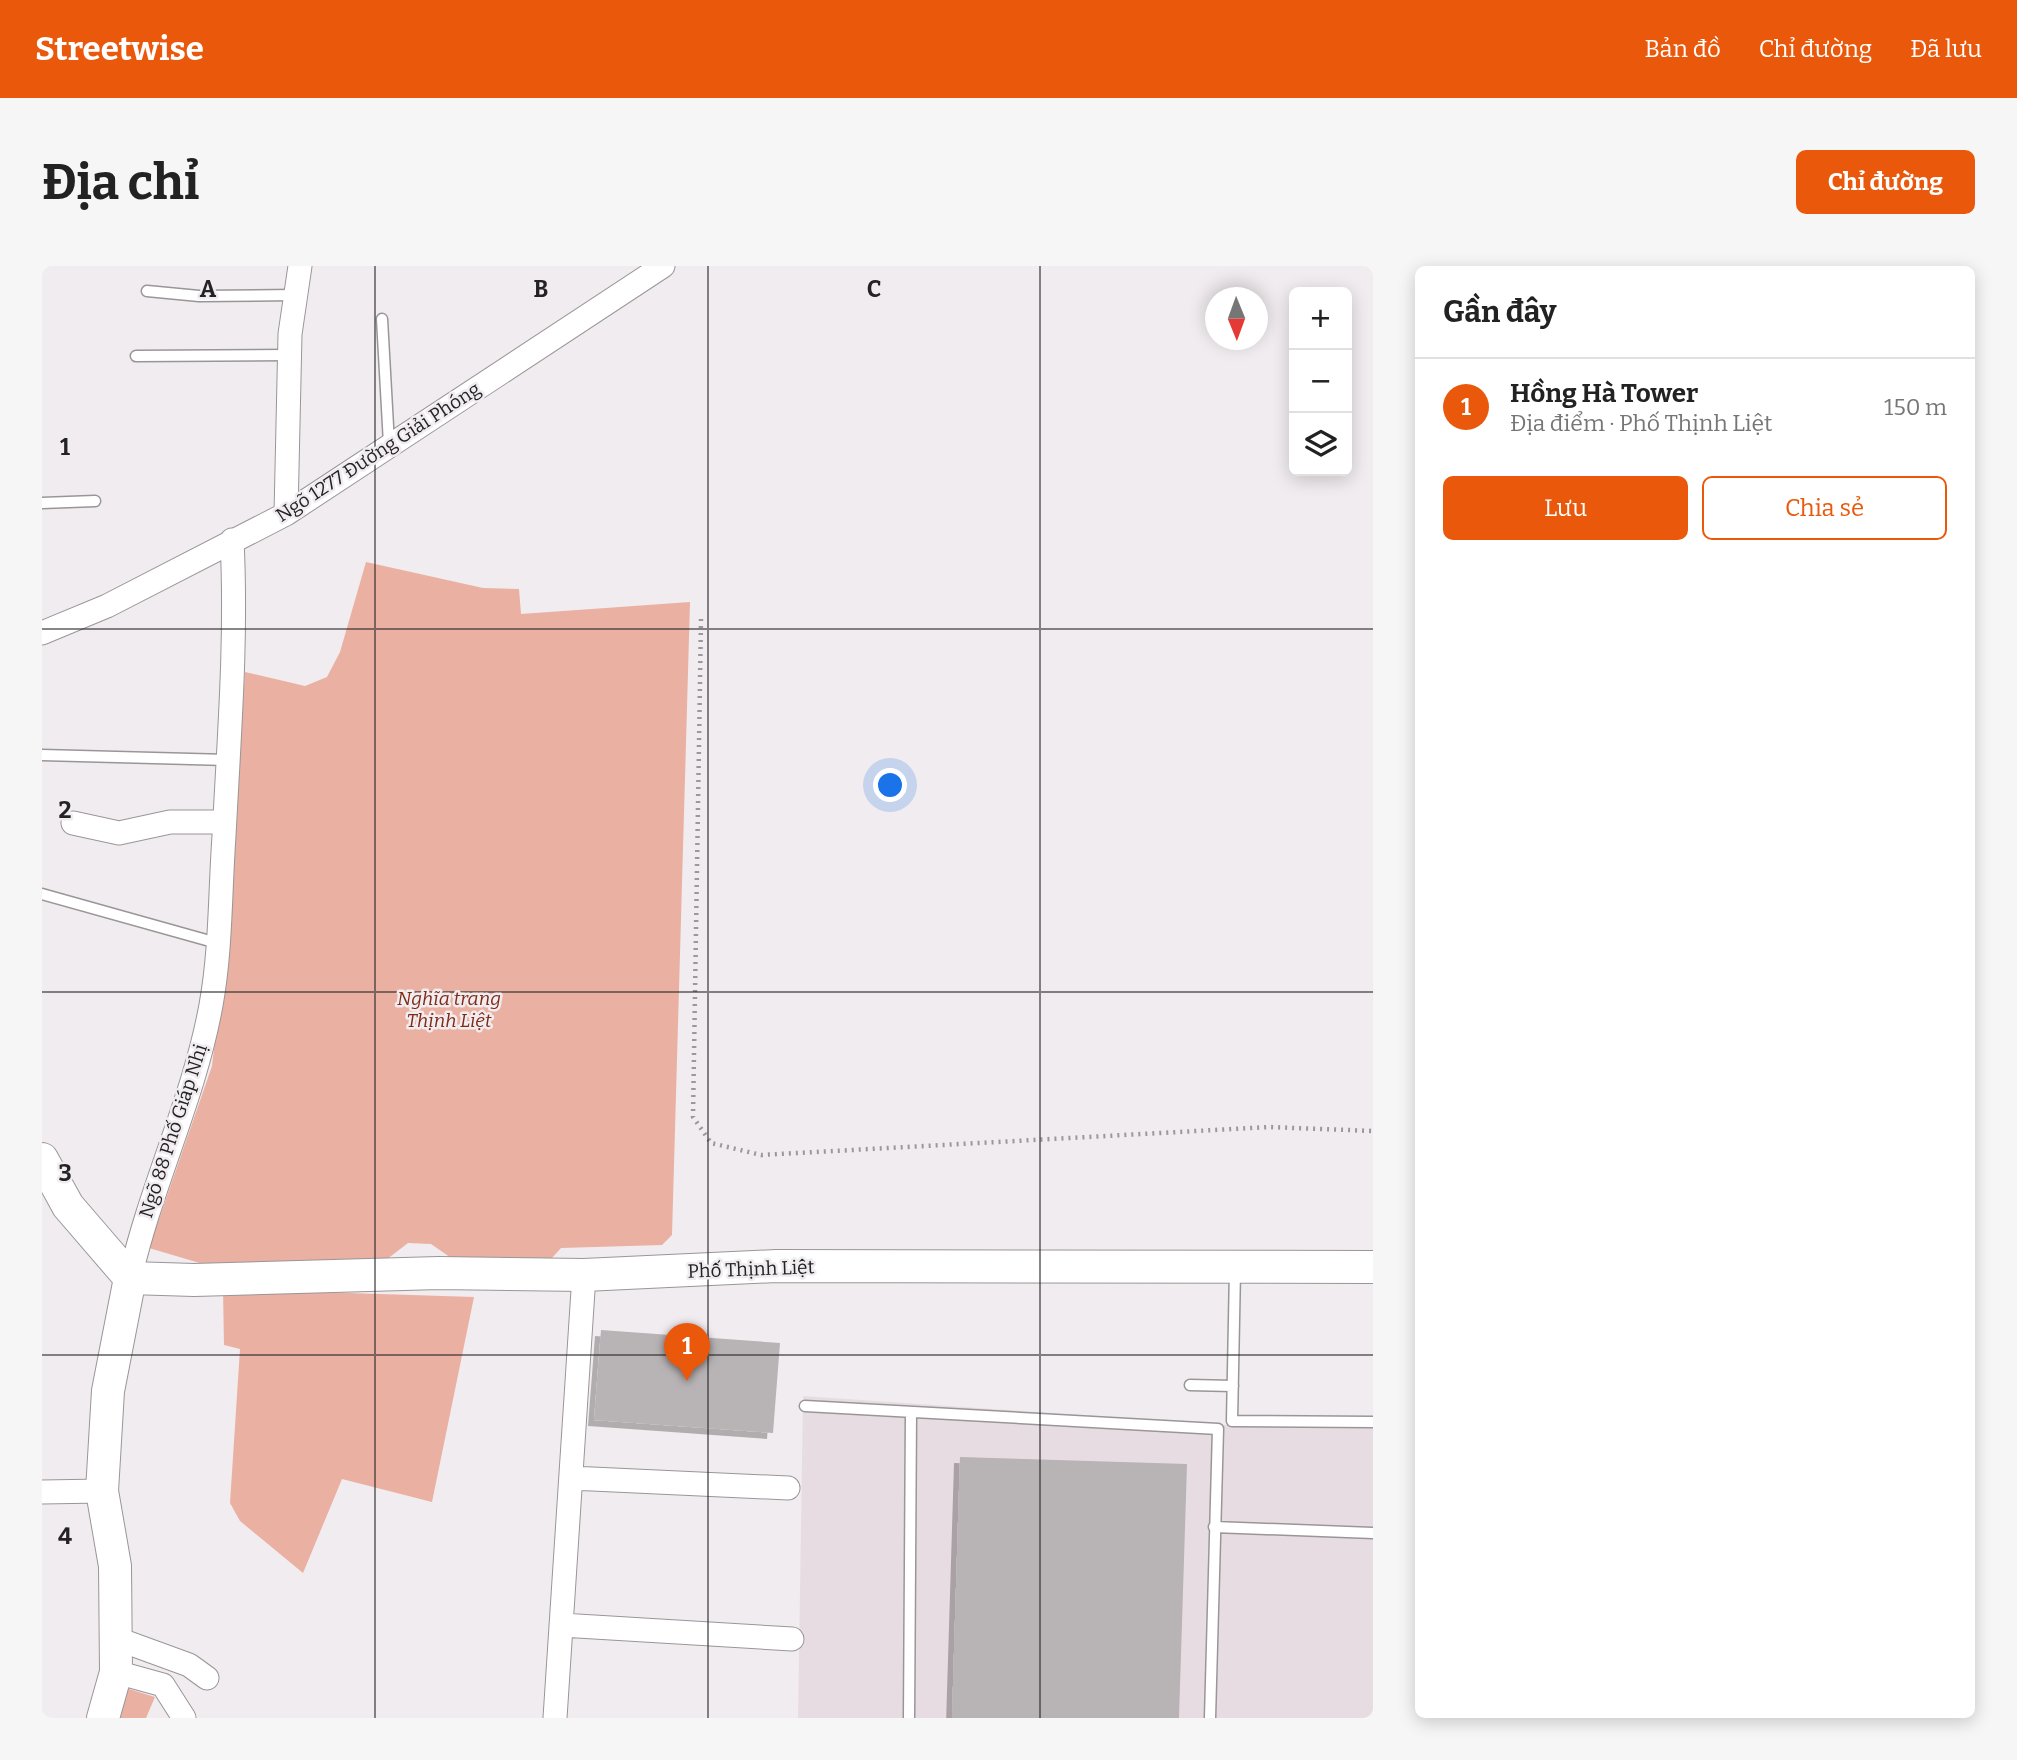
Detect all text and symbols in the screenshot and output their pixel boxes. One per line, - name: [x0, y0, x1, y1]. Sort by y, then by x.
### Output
- text: Streetwise: [35, 29, 204, 69]
- text: Bản đồ: [1645, 35, 1721, 63]
- text: Chỉ đường: [1759, 35, 1872, 63]
- text: Đã lưu: [1910, 35, 1982, 63]
- button: Chỉ đường: [1796, 150, 1975, 214]
- text: Địa chỉ: [42, 153, 199, 212]
- text: A: [200, 275, 217, 303]
- text: B: [534, 275, 548, 303]
- text: C: [867, 275, 881, 303]
- north arrow: [1205, 287, 1268, 350]
- map controls: [1289, 287, 1352, 476]
- button: +: [1289, 287, 1352, 350]
- text: Gần đây: [1443, 294, 1556, 330]
- button: −: [1289, 350, 1352, 413]
- street label: Ngõ 1277 Đường Giải Phóng: [271, 377, 485, 527]
- text: Hồng Hà Tower: [1510, 378, 1698, 409]
- text: 1: [1461, 393, 1471, 421]
- text: 150 m: [1884, 393, 1947, 421]
- text: Địa điểm · Phố Thịnh Liệt: [1510, 409, 1772, 437]
- button: layers: [1289, 413, 1352, 476]
- text: 1: [60, 433, 70, 461]
- button: Lưu: [1443, 476, 1688, 540]
- button: Chia sẻ: [1702, 476, 1947, 540]
- your location: [873, 768, 907, 802]
- text: 2: [59, 796, 72, 824]
- park label: Nghĩa trang Thịnh Liệt: [397, 987, 501, 1032]
- street label: Ngõ 88 Phố Giáp Nhị: [134, 1041, 212, 1221]
- text: 3: [58, 1159, 72, 1187]
- street label: Phố Thịnh Liệt: [687, 1255, 815, 1283]
- pin: 1: [664, 1323, 710, 1381]
- text: 4: [58, 1522, 72, 1550]

